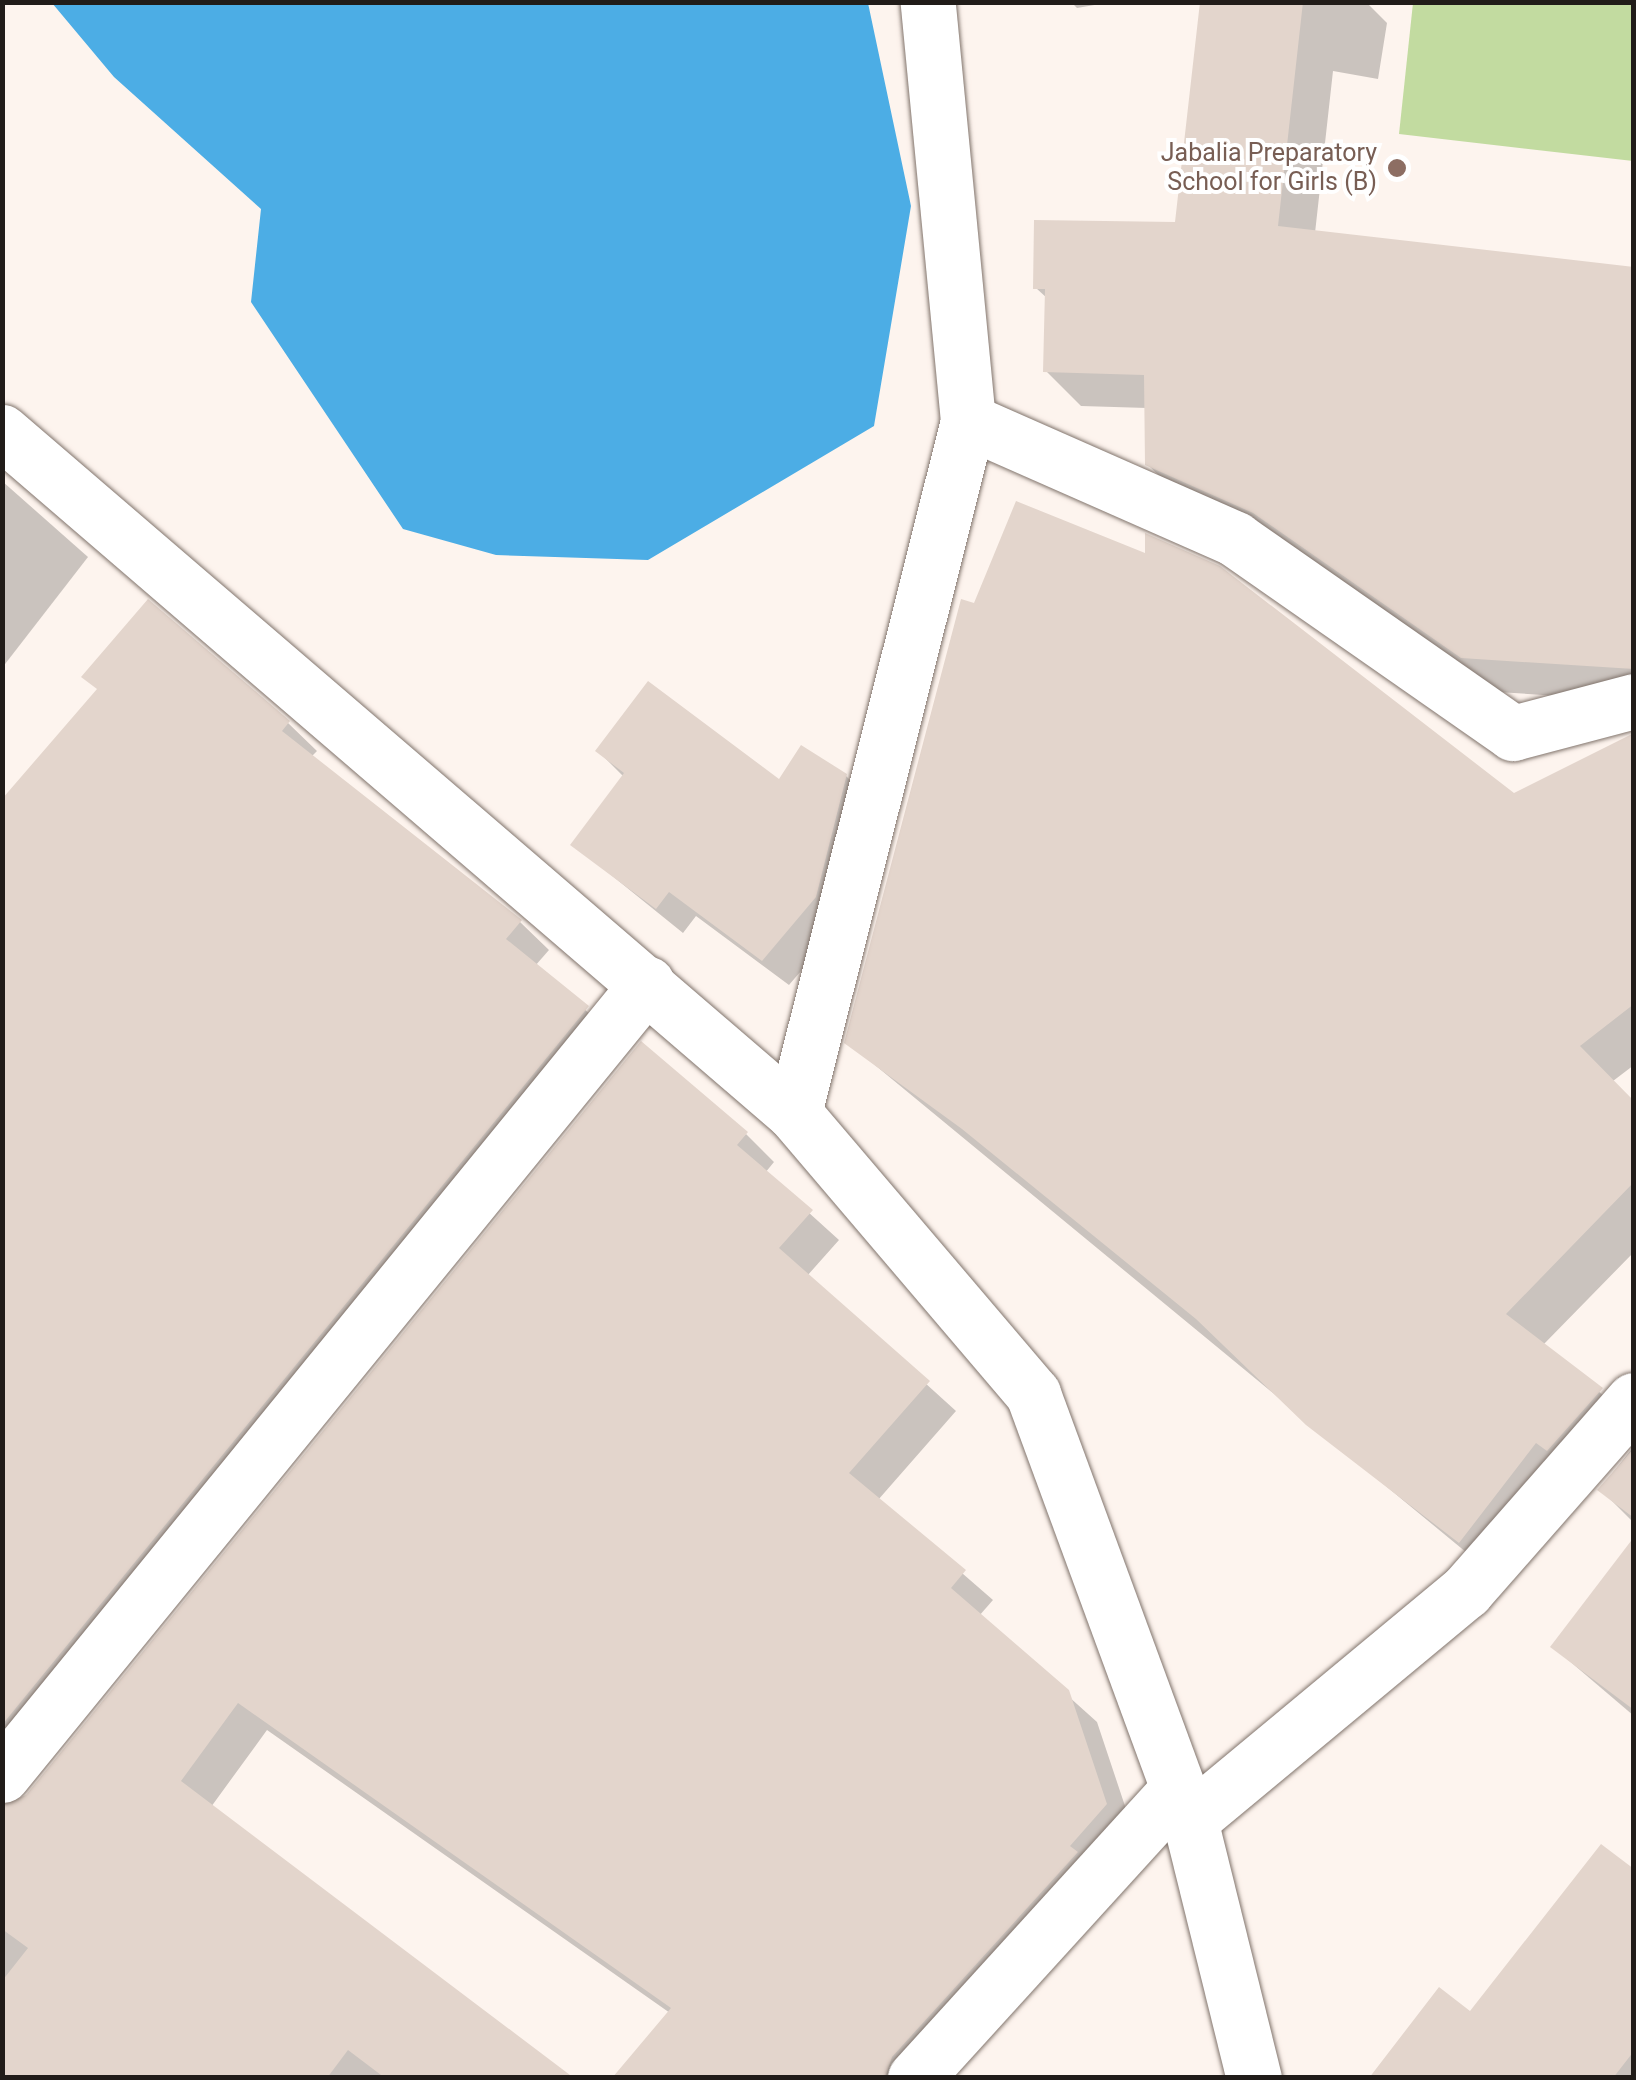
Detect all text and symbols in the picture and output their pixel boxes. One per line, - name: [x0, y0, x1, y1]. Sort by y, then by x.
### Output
- place label: Jabalia Preparatory School for Girls (B): [1161, 139, 1377, 198]
- marker: Jabalia Preparatory School for Girls (B): [1386, 157, 1408, 179]

